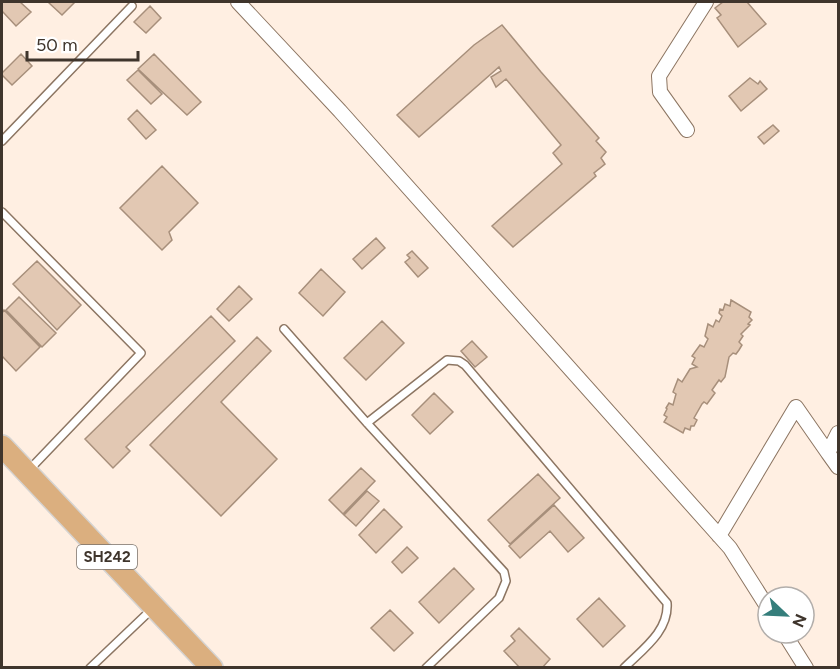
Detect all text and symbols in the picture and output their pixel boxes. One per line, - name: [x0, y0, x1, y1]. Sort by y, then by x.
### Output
- scale bar: [27, 24, 138, 62]
- text: 50 m: [36, 34, 78, 56]
- road number: SH242: [77, 545, 137, 569]
- north arrow: [756, 585, 816, 645]
- text: N: [788, 611, 811, 630]

